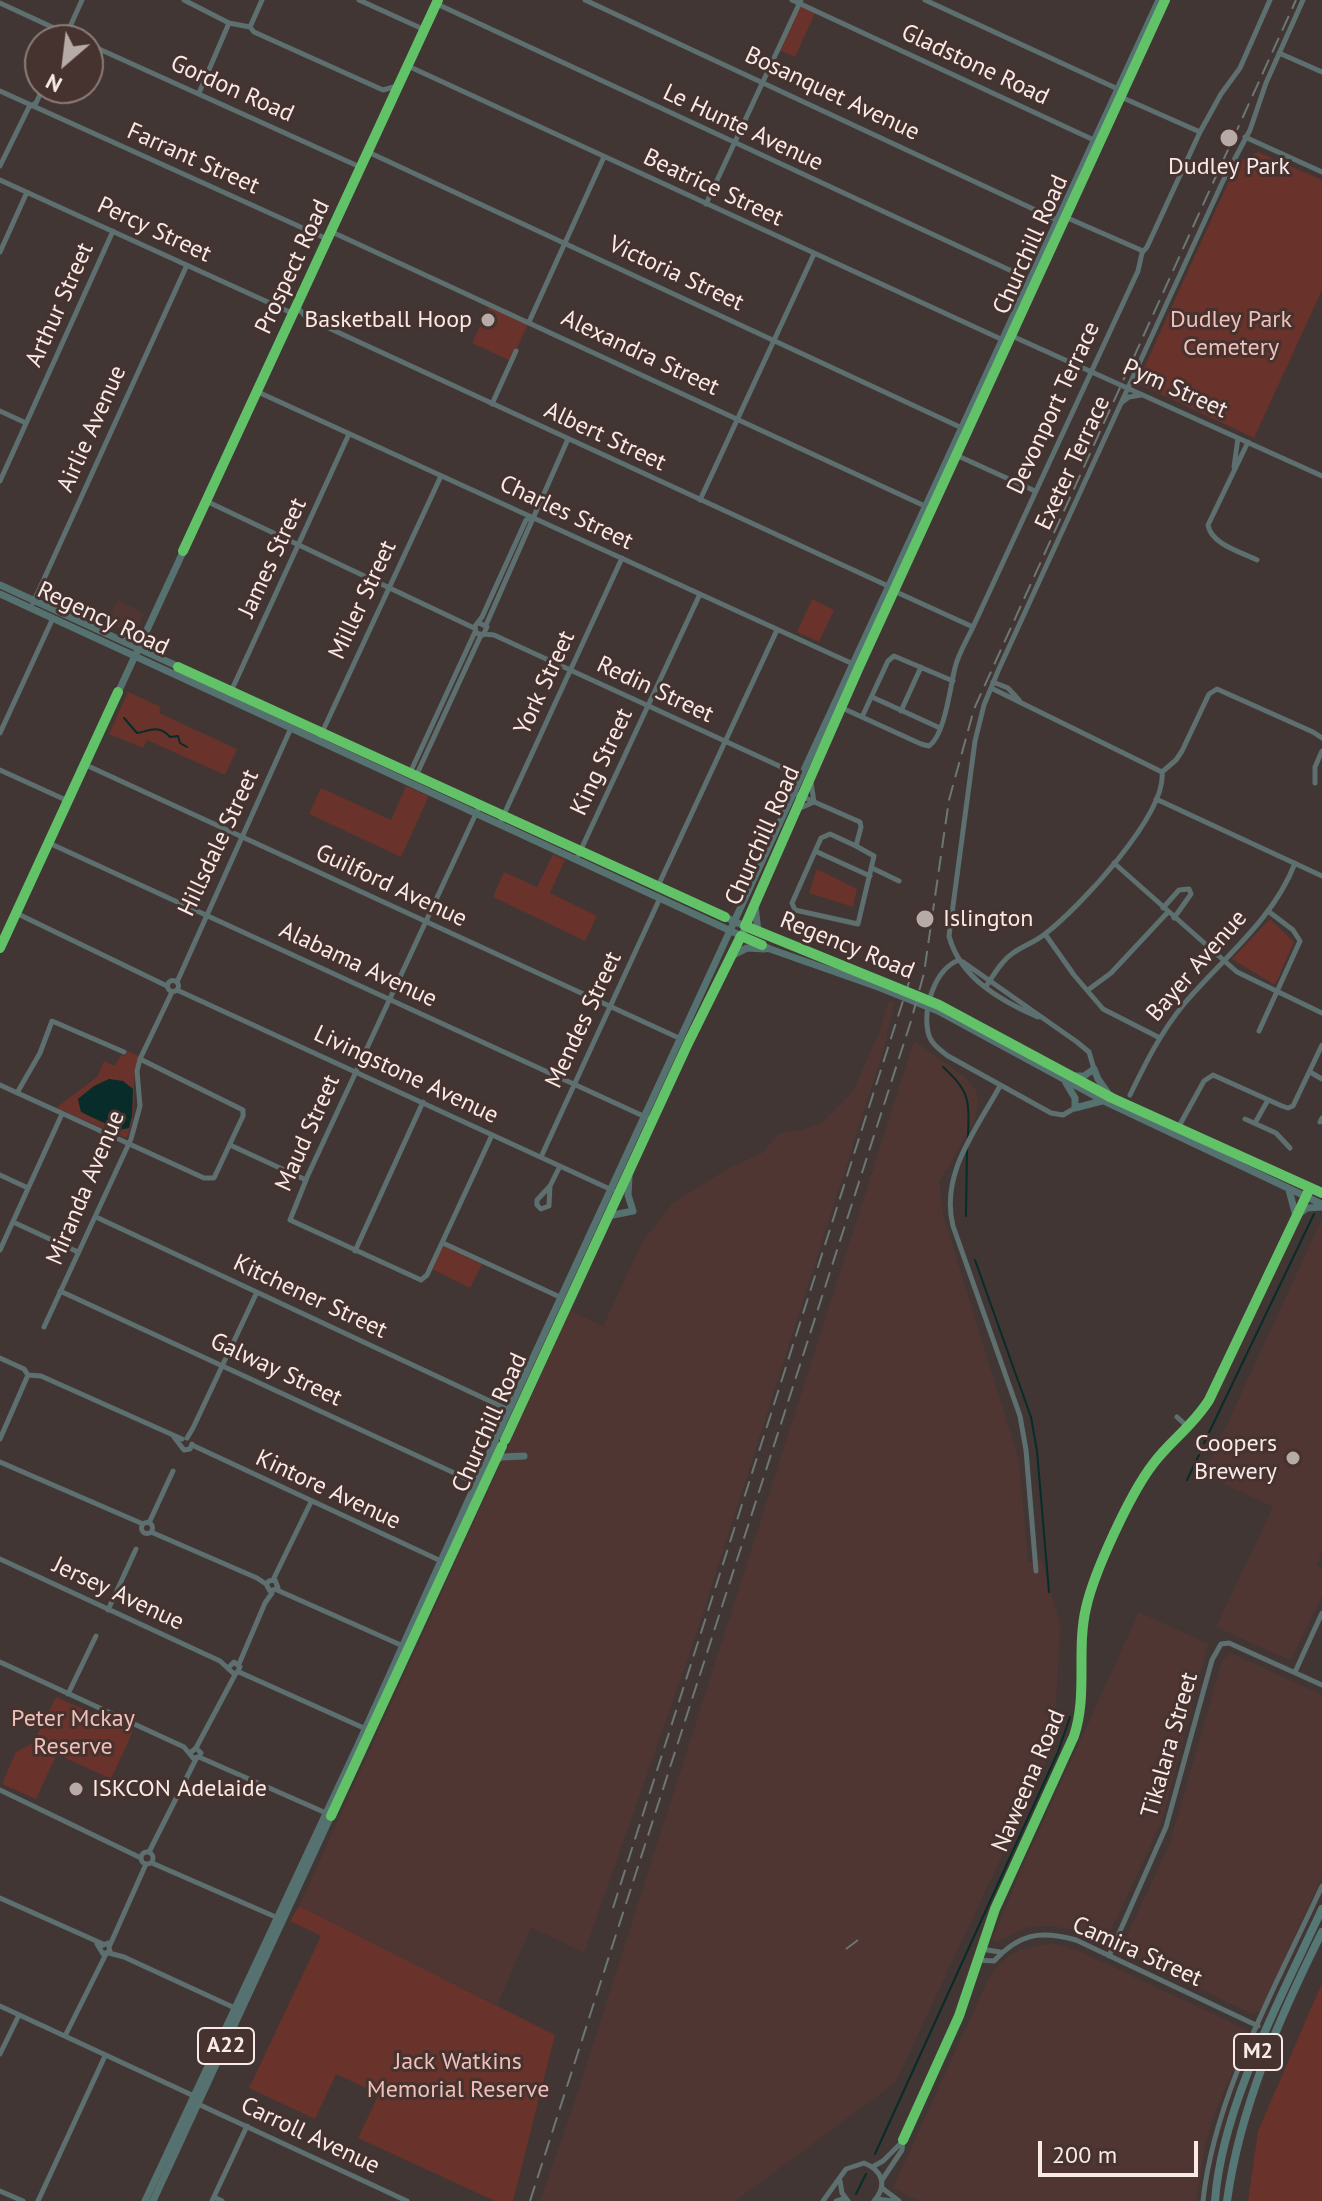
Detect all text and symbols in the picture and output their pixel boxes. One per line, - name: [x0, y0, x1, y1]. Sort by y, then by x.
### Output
- street label: Gladstone Road: [896, 18, 1054, 112]
- north arrow: [24, 24, 104, 104]
- street label: Bosanquet Avenue: [740, 41, 924, 147]
- street label: Gordon Road: [166, 49, 298, 129]
- text: N: [41, 68, 67, 99]
- street label: Le Hunte Avenue: [658, 78, 828, 178]
- street label: Farrant Street: [123, 117, 263, 201]
- marker: Dudley Park: [1218, 127, 1240, 149]
- street label: Beatrice Street: [638, 143, 788, 233]
- place label: Dudley Park: [1168, 153, 1290, 181]
- street label: Churchill Road: [987, 171, 1075, 319]
- street label: Percy Street: [92, 191, 216, 269]
- street label: Prospect Road: [249, 195, 337, 339]
- street label: Victoria Street: [604, 230, 748, 318]
- street label: Arthur Street: [20, 238, 100, 372]
- street label: Alexandra Street: [557, 304, 723, 402]
- place label: Basketball Hoop: [304, 306, 472, 334]
- park label: Dudley Park Cemetery: [1170, 306, 1292, 362]
- marker: Basketball Hoop: [479, 311, 497, 329]
- street label: Devonport Terrace: [1001, 317, 1107, 499]
- street label: Pym Street: [1118, 353, 1232, 425]
- street label: Airlie Avenue: [51, 361, 133, 497]
- street label: Exeter Terrace: [1029, 391, 1117, 535]
- street label: Albert Street: [540, 396, 670, 478]
- street label: Charles Street: [495, 470, 637, 556]
- street label: James Street: [233, 494, 313, 622]
- street label: Miller Street: [323, 536, 403, 664]
- street label: Regency Road: [32, 576, 174, 662]
- street label: York Street: [508, 626, 582, 740]
- street label: Redin Street: [592, 650, 718, 730]
- street label: King Street: [565, 704, 639, 820]
- street label: Churchill Road: [719, 762, 807, 910]
- street label: Hillsdale Street: [172, 765, 266, 921]
- street label: Guilford Avenue: [311, 838, 471, 934]
- street label: Bayer Avenue: [1141, 904, 1253, 1028]
- place label: Islington: [943, 905, 1033, 933]
- street label: Regency Road: [776, 906, 918, 986]
- marker: Islington: [914, 908, 936, 930]
- street label: Alabama Avenue: [275, 916, 441, 1014]
- street label: Mendes Street: [540, 947, 628, 1093]
- street label: Livingstone Avenue: [309, 1020, 503, 1130]
- street label: Maud Street: [270, 1070, 346, 1196]
- street label: Miranda Avenue: [41, 1107, 131, 1269]
- street label: Kitchener Street: [229, 1249, 391, 1345]
- street label: Galway Street: [206, 1327, 346, 1413]
- street label: Churchill Road: [446, 1349, 534, 1497]
- place label: Coopers Brewery: [1194, 1430, 1277, 1486]
- street label: Kintore Avenue: [251, 1444, 405, 1536]
- marker: Coopers Brewery: [1284, 1449, 1302, 1467]
- street label: Jersey Avenue: [48, 1551, 188, 1637]
- street label: Tikalara Street: [1136, 1669, 1204, 1821]
- park label: Peter Mckay Reserve: [11, 1705, 135, 1761]
- street label: Naweena Road: [986, 1706, 1072, 1856]
- place label: ISKCON Adelaide: [92, 1775, 267, 1803]
- marker: ISKCON Adelaide: [67, 1780, 85, 1798]
- street label: Camira Street: [1068, 1911, 1206, 1993]
- road number: A22: [198, 2028, 254, 2064]
- road number: M2: [1234, 2034, 1282, 2070]
- park label: Jack Watkins Memorial Reserve: [367, 2048, 549, 2104]
- street label: Carroll Avenue: [236, 2091, 384, 2181]
- scale bar: [1042, 2125, 1202, 2175]
- text: 200 m: [1052, 2139, 1117, 2170]

